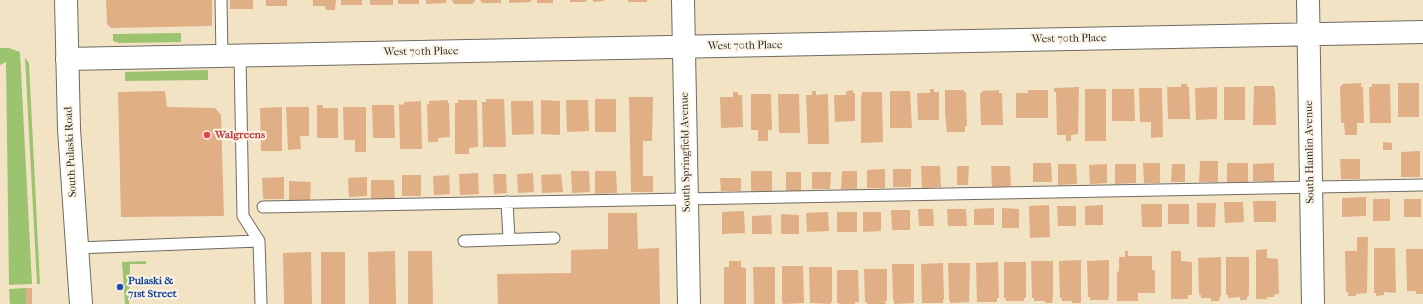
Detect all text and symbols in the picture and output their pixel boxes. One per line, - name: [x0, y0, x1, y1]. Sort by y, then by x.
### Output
- street label: West 70th Place: [1032, 32, 1106, 46]
- street label: West 70th Place: [708, 39, 782, 53]
- street label: West 70th Place: [384, 45, 458, 59]
- street label: South Springfield Avenue: [678, 92, 694, 212]
- street label: South Hamlin Avenue: [1302, 100, 1318, 204]
- street label: South Pulaski Road: [62, 106, 80, 198]
- place label: Walgreens: [215, 128, 265, 142]
- marker: Walgreens: [202, 130, 212, 140]
- place label: Pulaski & 71st Street: [128, 274, 177, 300]
- marker: Pulaski & 71st Street: [115, 282, 125, 292]

